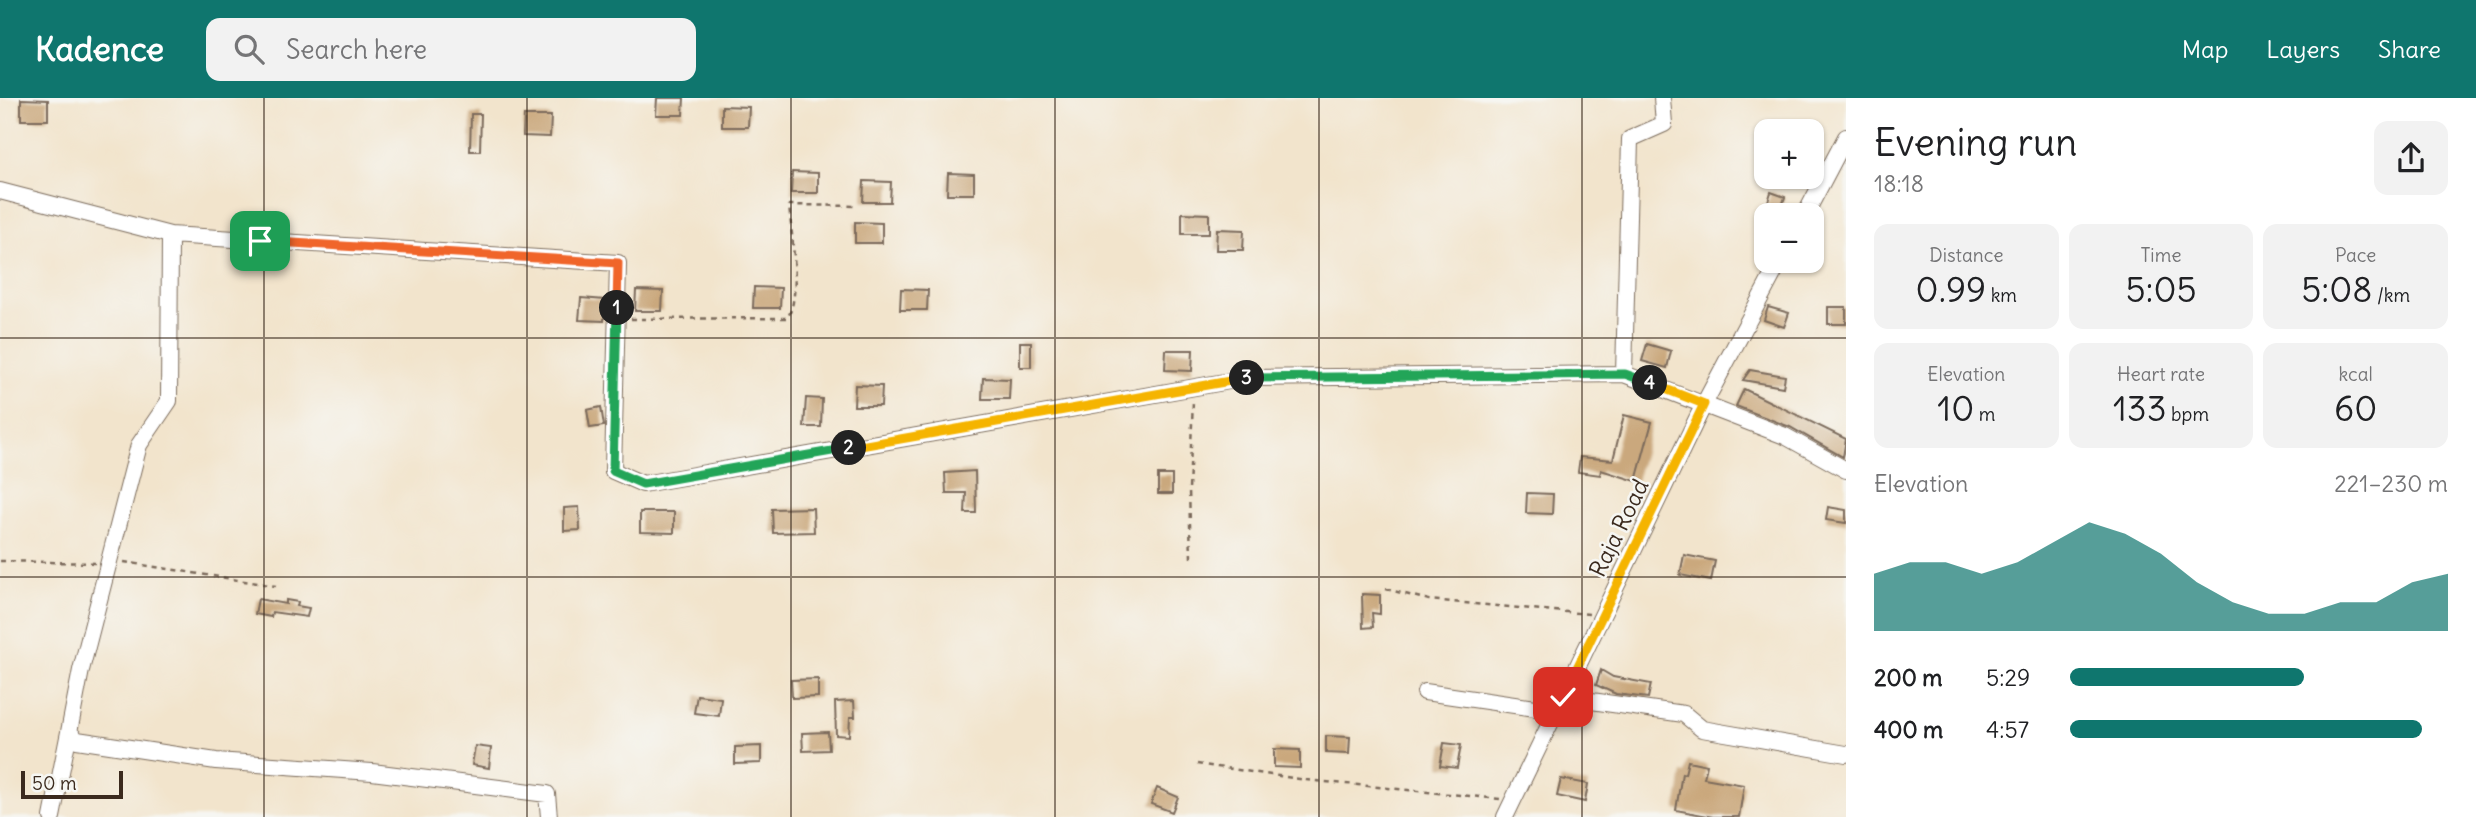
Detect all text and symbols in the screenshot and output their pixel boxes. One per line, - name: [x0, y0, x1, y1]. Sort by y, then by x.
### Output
- search box: [206, 18, 696, 81]
- text: Kadence: [35, 28, 164, 70]
- icon: search: [230, 30, 268, 68]
- text: Search here: [286, 33, 427, 66]
- text: Map: [2182, 34, 2228, 64]
- text: Layers: [2266, 34, 2340, 64]
- text: Share: [2378, 34, 2441, 64]
- map controls: [1754, 119, 1824, 273]
- button: +: [1754, 119, 1824, 189]
- text: Evening run: [1874, 119, 2077, 166]
- button: share: [2374, 121, 2448, 195]
- text: 18:18: [1874, 169, 1924, 198]
- button: −: [1754, 203, 1824, 273]
- pin: [230, 211, 290, 271]
- icon: arrive: [241, 222, 279, 260]
- text: Distance: [1929, 243, 2003, 267]
- text: Time: [2140, 243, 2182, 267]
- text: Pace: [2335, 243, 2376, 267]
- text: 0.99: [1916, 267, 1986, 311]
- text: 5:05: [2125, 267, 2197, 311]
- text: 5:08: [2301, 267, 2372, 311]
- text: km: [1986, 283, 2017, 307]
- text: /km: [2372, 283, 2410, 307]
- pin: 1: [600, 290, 634, 326]
- text: 1: [613, 295, 620, 319]
- pin: 3: [1230, 360, 1264, 396]
- text: Elevation: [1927, 362, 2005, 386]
- text: Heart rate: [2117, 362, 2205, 386]
- text: kcal: [2339, 362, 2373, 386]
- text: 3: [1241, 365, 1252, 389]
- pin: 4: [1632, 366, 1668, 400]
- text: 4: [1644, 370, 1655, 394]
- text: 10: [1937, 386, 1974, 430]
- text: 133: [2113, 386, 2167, 430]
- text: 60: [2334, 386, 2377, 430]
- text: m: [1974, 402, 1995, 426]
- text: bpm: [2167, 402, 2209, 426]
- pin: 2: [832, 430, 866, 466]
- text: 2: [843, 435, 854, 459]
- text: Elevation: [1874, 469, 1968, 498]
- text: 221–230 m: [2334, 469, 2448, 498]
- street label: Raja Road: [1582, 474, 1655, 581]
- text: 200 m: [1874, 663, 1943, 692]
- text: 5:29: [1986, 663, 2030, 692]
- pin: [1533, 667, 1593, 727]
- icon: check: [1544, 678, 1582, 716]
- text: 400 m: [1874, 715, 1943, 744]
- text: 4:57: [1986, 715, 2029, 744]
- scale bar: [21, 768, 122, 800]
- text: 50 m: [32, 771, 77, 795]

